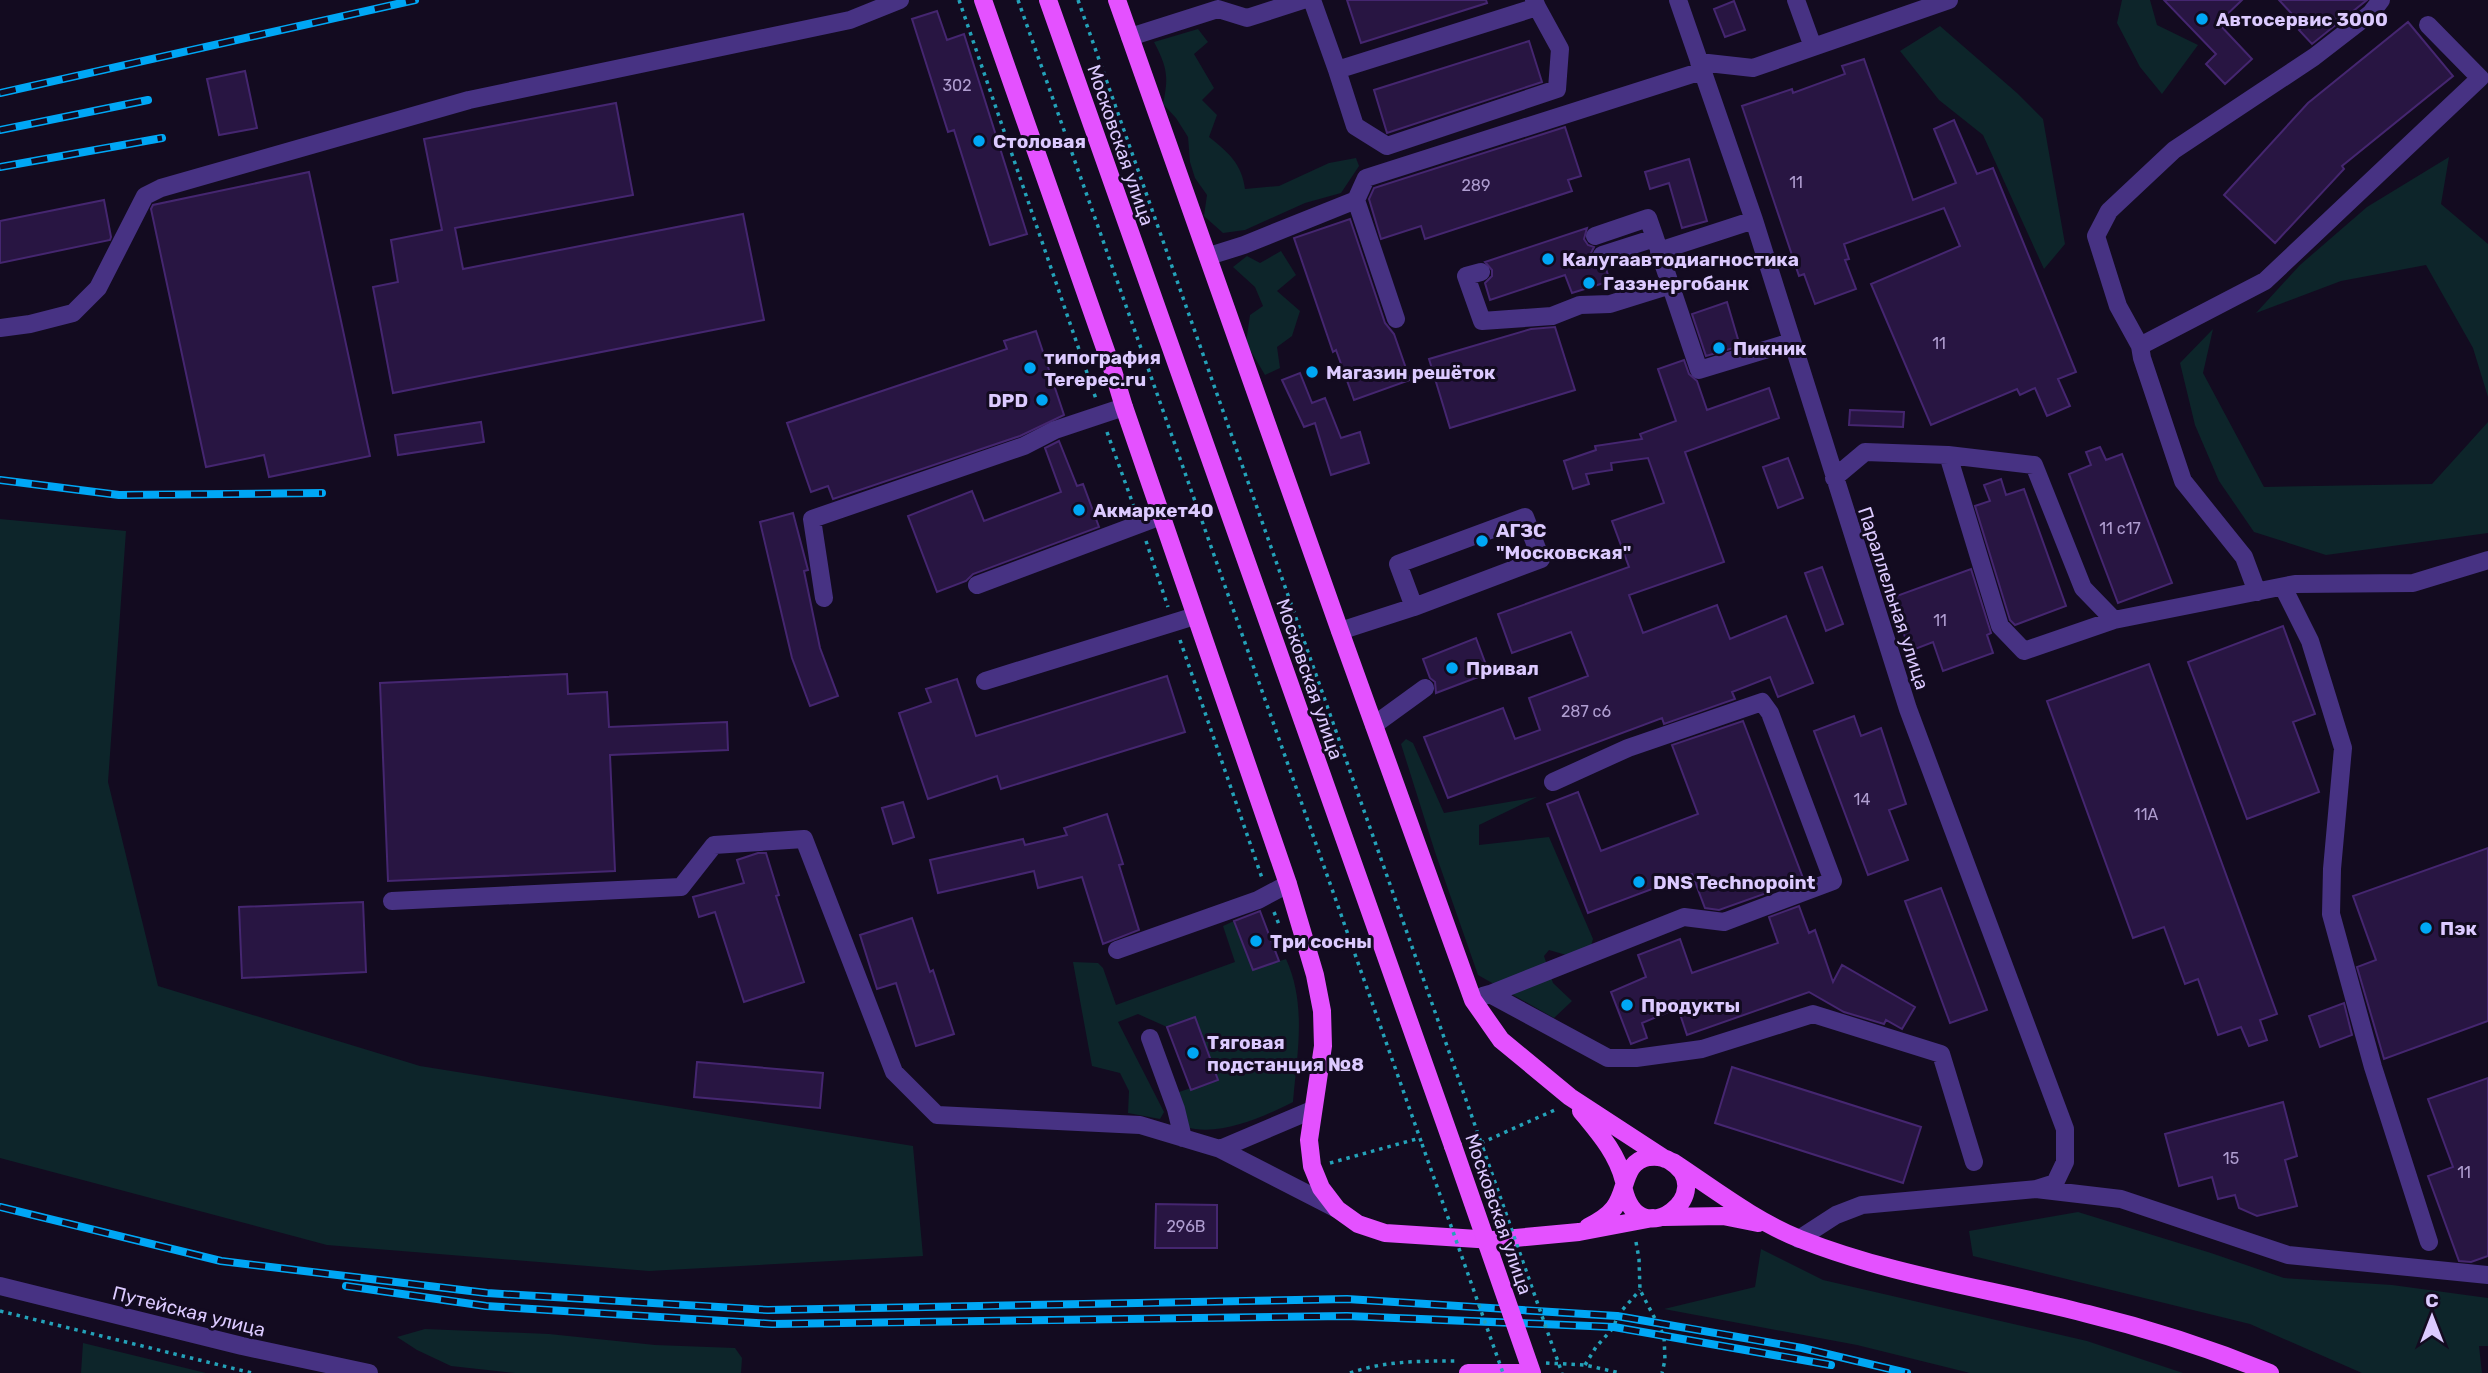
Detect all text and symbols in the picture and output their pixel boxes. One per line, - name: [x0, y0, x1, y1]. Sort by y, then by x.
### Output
- place label: Автосервис 3000: [2216, 8, 2388, 31]
- marker: Автосервис 3000: [2194, 11, 2210, 27]
- street label: Московская улица: [1082, 62, 1159, 229]
- house number: 302: [942, 76, 972, 95]
- place label: Столовая: [993, 130, 1086, 153]
- marker: Столовая: [971, 133, 987, 149]
- house number: 11: [1789, 173, 1803, 192]
- house number: 289: [1461, 176, 1491, 195]
- place label: Калугаавтодиагностика: [1562, 248, 1799, 271]
- marker: Калугаавтодиагностика: [1540, 251, 1556, 267]
- place label: Газэнергобанк: [1603, 272, 1749, 295]
- marker: Газэнергобанк: [1581, 275, 1597, 291]
- house number: 11: [1932, 334, 1946, 353]
- place label: Пикник: [1733, 337, 1807, 360]
- marker: Пикник: [1711, 340, 1727, 356]
- place label: типография Terepec.ru: [1044, 346, 1161, 391]
- marker: типография Terepec.ru: [1022, 360, 1038, 376]
- place label: Магазин решёток: [1326, 361, 1496, 384]
- marker: Магазин решёток: [1304, 364, 1320, 380]
- place label: DPD: [988, 389, 1028, 412]
- marker: DPD: [1034, 392, 1050, 408]
- place label: Акмаркет40: [1093, 499, 1214, 522]
- marker: Акмаркет40: [1071, 502, 1087, 518]
- street label: Параллельная улица: [1853, 504, 1934, 692]
- place label: АГЗС "Московская": [1496, 519, 1631, 564]
- house number: 11 с17: [2099, 519, 2141, 538]
- marker: АГЗС "Московская": [1474, 533, 1490, 549]
- street label: Московская улица: [1271, 596, 1348, 763]
- house number: 11: [1933, 611, 1947, 630]
- place label: Привал: [1466, 657, 1539, 680]
- marker: Привал: [1444, 660, 1460, 676]
- house number: 287 с6: [1561, 702, 1611, 721]
- house number: 14: [1854, 790, 1870, 809]
- house number: 11А: [2134, 805, 2158, 824]
- place label: DNS Technopoint: [1653, 871, 1816, 894]
- marker: DNS Technopoint: [1631, 874, 1647, 890]
- place label: Пэк: [2440, 917, 2477, 940]
- marker: Пэк: [2418, 920, 2434, 936]
- place label: Три сосны: [1270, 930, 1372, 953]
- marker: Три сосны: [1248, 933, 1264, 949]
- place label: Продукты: [1641, 994, 1740, 1017]
- marker: Продукты: [1619, 997, 1635, 1013]
- place label: Тяговая подстанция №8: [1207, 1031, 1364, 1076]
- marker: Тяговая подстанция №8: [1185, 1045, 1201, 1061]
- street label: Московская улица: [1460, 1131, 1537, 1298]
- house number: 15: [2223, 1149, 2239, 1168]
- house number: 11: [2457, 1163, 2471, 1182]
- house number: 296В: [1166, 1217, 1206, 1236]
- street label: Путейская улица: [110, 1281, 268, 1342]
- north arrow: [2397, 1282, 2467, 1352]
- text: С: [2425, 1289, 2439, 1312]

